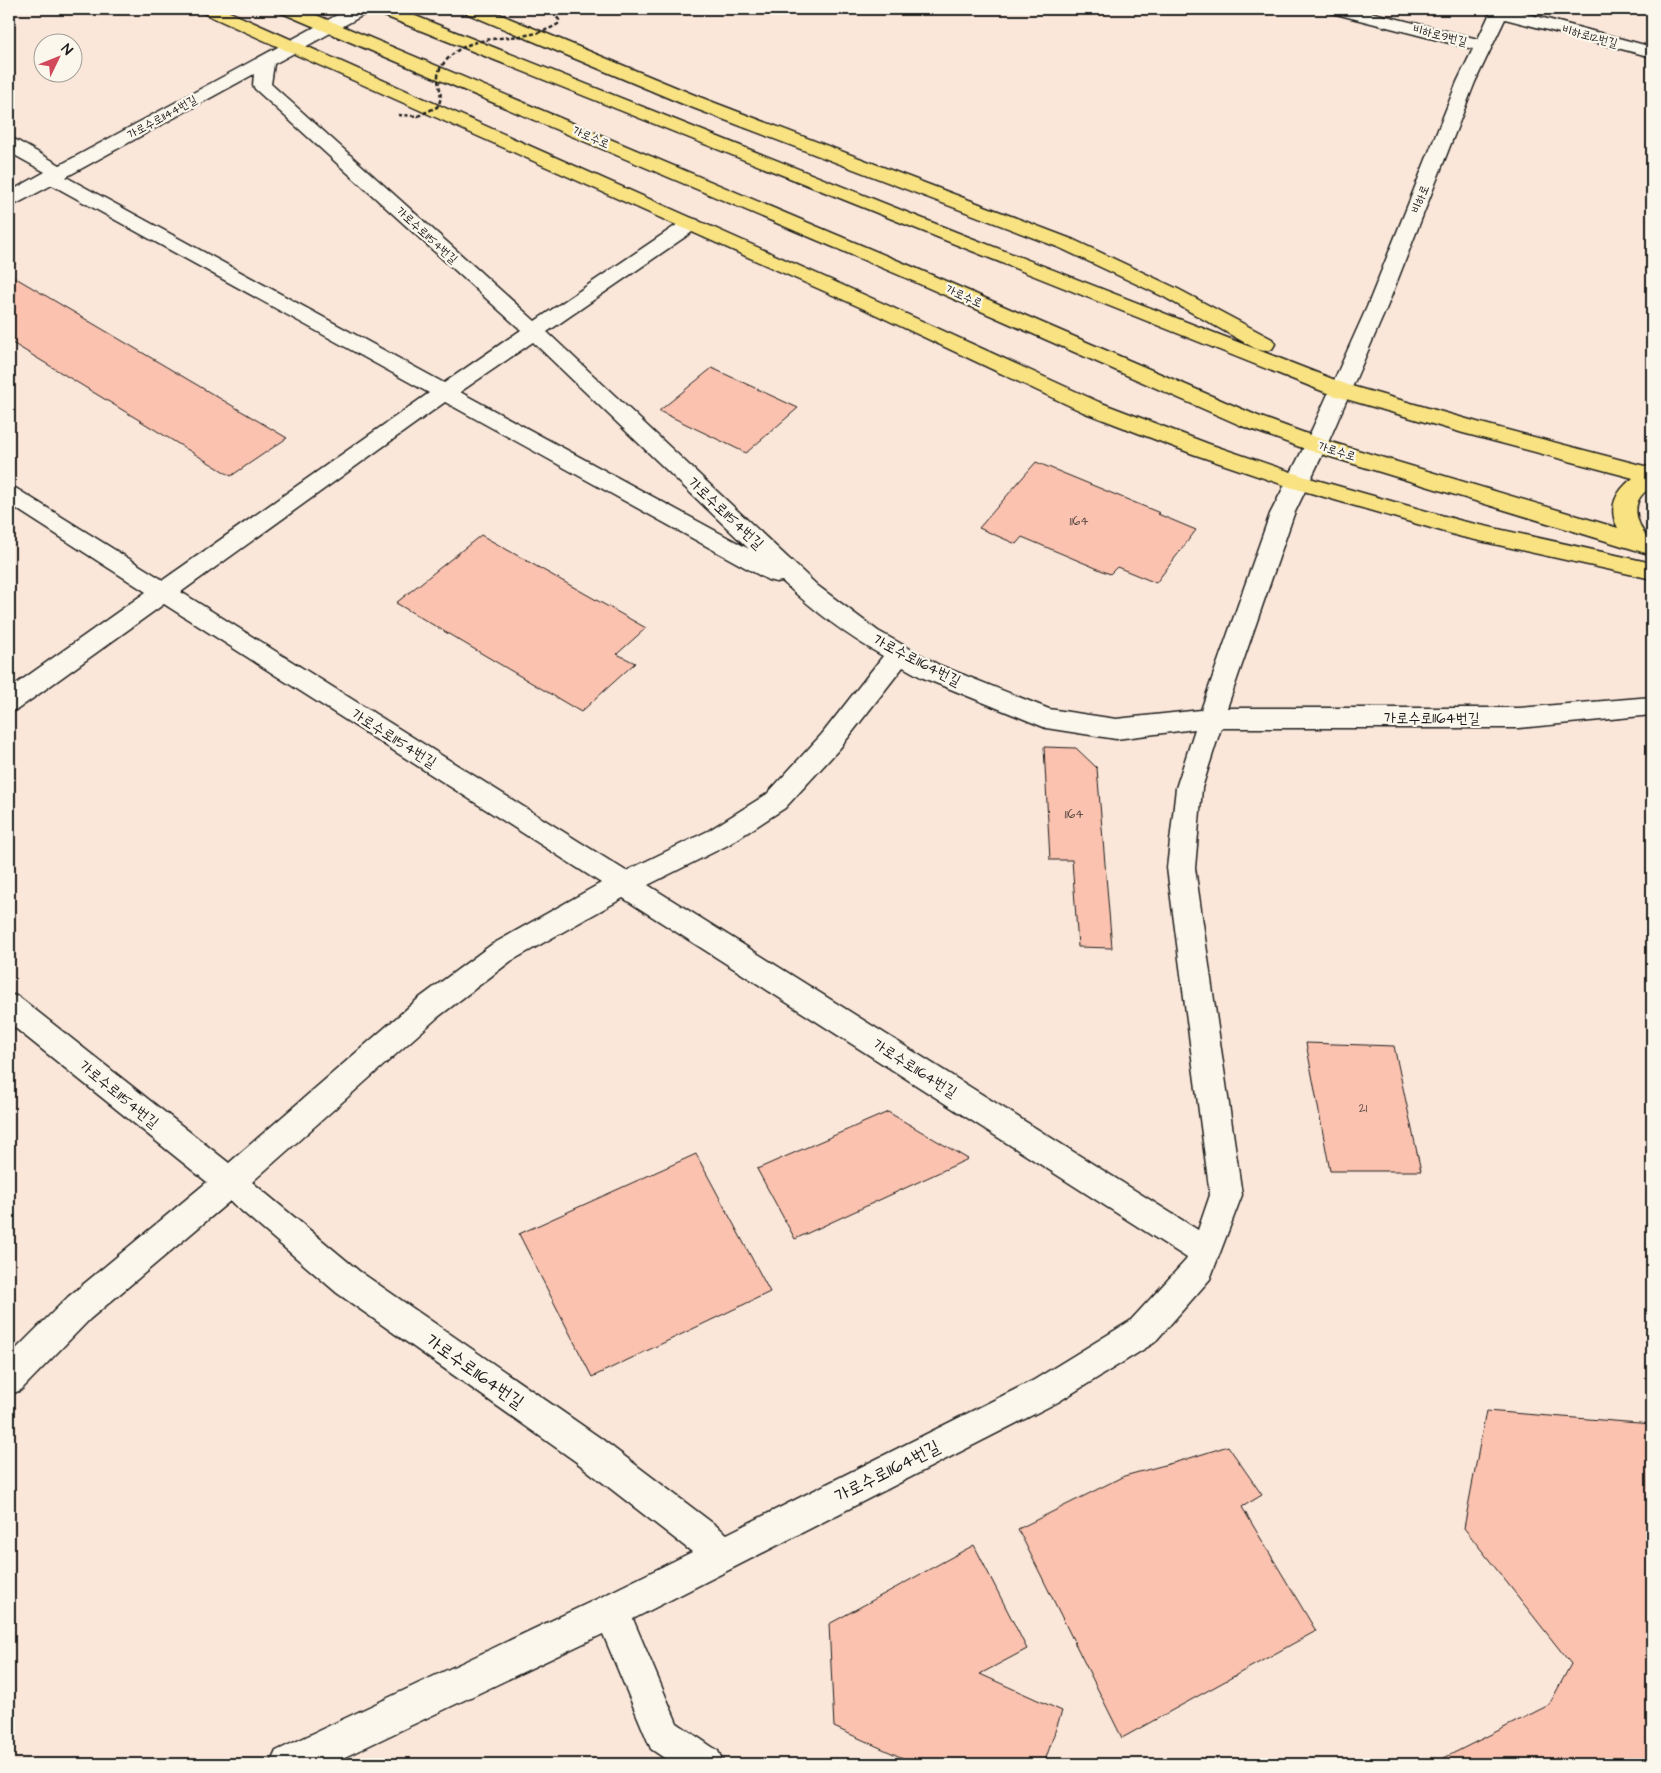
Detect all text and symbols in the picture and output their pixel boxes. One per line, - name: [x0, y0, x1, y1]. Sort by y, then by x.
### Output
- street label: 비하로9번길: [1411, 21, 1469, 50]
- street label: 비하로12번길: [1560, 21, 1620, 52]
- north arrow: [32, 32, 82, 82]
- text: N: [56, 40, 77, 60]
- street label: 가로수로1144번길: [124, 91, 200, 144]
- street label: 가로수로: [570, 122, 612, 153]
- street label: 비하로: [1407, 183, 1434, 216]
- street label: 가로수로1154번길: [392, 203, 461, 268]
- street label: 가로수로: [943, 281, 985, 312]
- street label: 가로수로: [1316, 438, 1358, 465]
- street label: 가로수로1154번길: [683, 473, 768, 554]
- house number: 1164: [1070, 513, 1088, 530]
- street label: 가로수로1164번길: [869, 629, 964, 692]
- street label: 가로수로1154번길: [347, 704, 440, 773]
- street label: 가로수로1164번길: [1384, 708, 1480, 729]
- house number: 1164: [1065, 806, 1083, 823]
- street label: 가로수로1164번길: [869, 1034, 961, 1103]
- street label: 가로수로1154번길: [74, 1056, 163, 1133]
- house number: 21: [1359, 1100, 1368, 1117]
- street label: 가로수로1164번길: [420, 1328, 529, 1415]
- street label: 가로수로1164번길: [830, 1434, 945, 1509]

